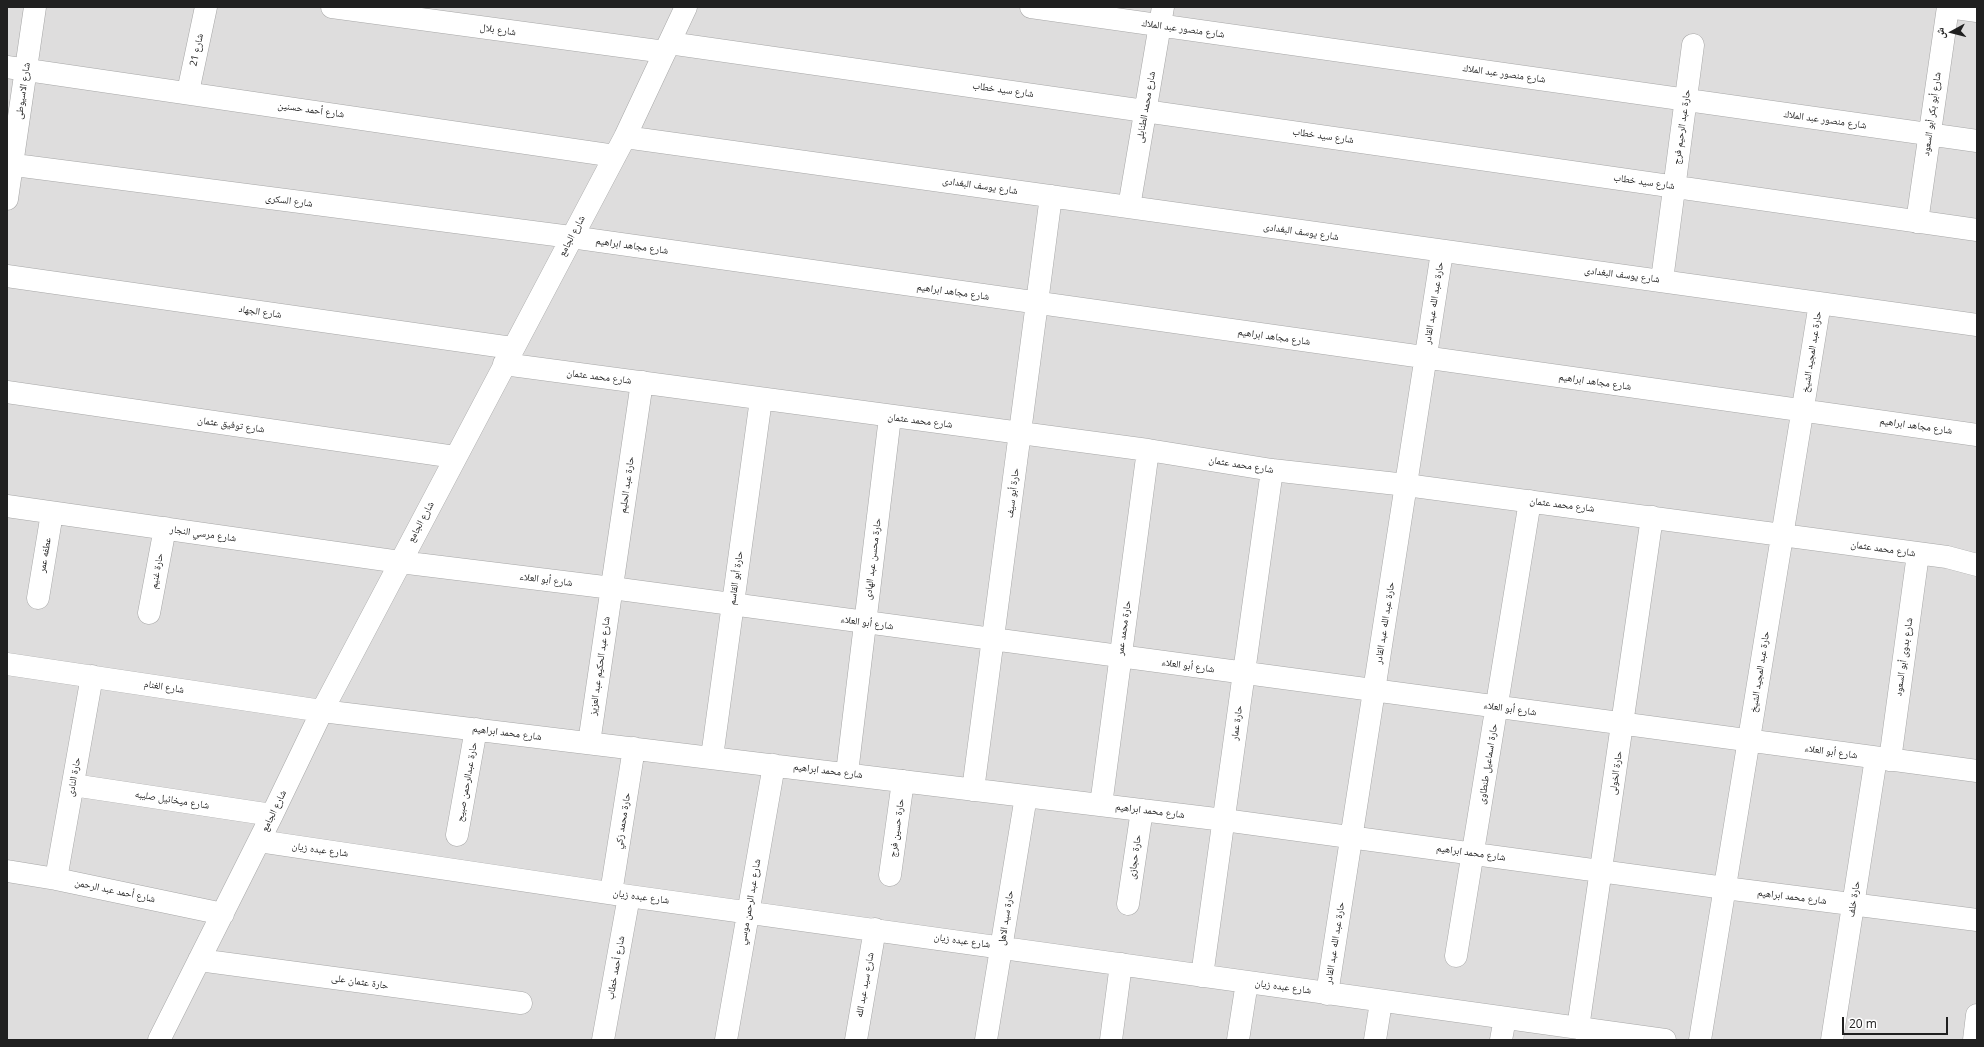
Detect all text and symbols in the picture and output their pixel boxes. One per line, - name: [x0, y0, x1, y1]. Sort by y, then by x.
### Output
- north arrow: [1932, 12, 1972, 52]
- street label: شارع منصور عبد الملاك: [1141, 17, 1225, 41]
- street label: شارع بلال: [479, 22, 517, 38]
- text: ش: [1931, 27, 1948, 40]
- street label: شارع 21: [188, 33, 206, 67]
- street label: شارع الاسيوطى: [13, 62, 33, 120]
- street label: شارع منصور عبد الملاك: [1462, 62, 1546, 86]
- street label: شارع محمد الطنابلى: [1134, 70, 1158, 144]
- street label: شارع أبو بكر أبو السعود: [1920, 71, 1944, 157]
- street label: شارع سيد خطاب: [971, 80, 1035, 100]
- street label: حارة عبد الرحيم فرج: [1671, 89, 1693, 165]
- street label: شارع أحمد حسنين: [277, 99, 345, 121]
- street label: شارع منصور عبد الملاك: [1783, 108, 1867, 132]
- street label: شارع سيد خطاب: [1291, 126, 1355, 146]
- street label: شارع سيد خطاب: [1612, 172, 1676, 192]
- street label: شارع يوسف البغدادى: [942, 175, 1018, 197]
- street label: شارع السكرى: [265, 192, 313, 210]
- street label: شارع الجامع: [556, 213, 588, 259]
- street label: شارع يوسف البغدادى: [1263, 221, 1339, 243]
- street label: شارع مجاهد ابراهيم: [595, 235, 669, 257]
- street label: حارة عبد الله عبد القادر: [1422, 261, 1446, 345]
- street label: شارع يوسف البغدادى: [1584, 264, 1660, 286]
- street label: شارع مجاهد ابراهيم: [916, 281, 990, 303]
- street label: شارع الجهاد: [238, 303, 282, 321]
- street label: حارة عبد المجيد الشيخ: [1800, 310, 1824, 394]
- street label: شارع مجاهد ابراهيم: [1237, 326, 1311, 348]
- street label: شارع محمد عثمان: [566, 367, 632, 387]
- street label: شارع مجاهد ابراهيم: [1558, 371, 1632, 393]
- street label: شارع محمد عثمان: [887, 411, 953, 431]
- street label: شارع توفيق عثمان: [197, 414, 265, 436]
- street label: شارع مجاهد ابراهيم: [1879, 415, 1953, 437]
- street label: شارع محمد عثمان: [1208, 454, 1274, 476]
- street label: حارة عبد الحليم: [617, 456, 637, 514]
- street label: حارة أبو سيف: [1004, 467, 1022, 519]
- street label: شارع محمد عثمان: [1529, 495, 1595, 515]
- street label: شارع الجامع: [405, 499, 437, 545]
- street label: حارة محسن عبد الهادى: [862, 517, 884, 601]
- street label: شارع مرسي النجار: [169, 523, 237, 545]
- street label: عطفه عمر: [36, 536, 54, 574]
- street label: شارع محمد عثمان: [1850, 539, 1916, 559]
- street label: حارة أبو القاسم: [726, 550, 746, 606]
- street label: حارة غنيم: [148, 552, 166, 590]
- street label: شارع أبو العلاء: [519, 571, 573, 589]
- street label: حارة عبد الله عبد القادر: [1373, 581, 1397, 665]
- street label: حارة محمد عمر: [1114, 600, 1134, 656]
- street label: شارع أبو العلاء: [840, 613, 894, 633]
- street label: شارع عبد الحكيم عبد العزيز: [587, 616, 613, 716]
- street label: شارع بدوى أبو السعود: [1893, 617, 1915, 697]
- street label: حارة عبد المجيد الشيخ: [1748, 630, 1772, 714]
- street label: شارع أبو العلاء: [1161, 656, 1215, 676]
- street label: شارع الغنام: [143, 678, 185, 696]
- street label: شارع أبو العلاء: [1483, 699, 1537, 719]
- street label: حارة عمار: [1229, 705, 1245, 741]
- street label: شارع محمد ابراهيم: [472, 723, 542, 743]
- street label: حارة اسماعيل طنطاوى: [1476, 723, 1500, 805]
- street label: حارة عبدالرحمن صبيح: [454, 741, 480, 823]
- street label: شارع أبو العلاء: [1804, 742, 1858, 762]
- street label: حارة الخولى: [1607, 750, 1625, 796]
- street label: حارة النادى: [65, 756, 83, 798]
- street label: شارع محمد ابراهيم: [793, 761, 863, 781]
- street label: شارع ميخائيل صليبه: [134, 788, 210, 812]
- street label: شارع الجامع: [259, 788, 289, 834]
- street label: حارة محمد زكي: [613, 792, 633, 850]
- street label: حارة حسين فرج: [887, 798, 907, 858]
- street label: شارع محمد ابراهيم: [1115, 801, 1185, 821]
- street label: حارة حجازى: [1126, 834, 1144, 880]
- street label: شارع عبده زيان: [291, 840, 349, 860]
- street label: شارع محمد ابراهيم: [1436, 842, 1506, 864]
- street label: شارع عبد الرحمن موسي: [737, 858, 763, 946]
- street label: شارع أحمد عبد الرحمن: [74, 877, 156, 905]
- street label: حارة خلف: [1845, 880, 1863, 918]
- street label: شارع عبده زيان: [612, 887, 670, 907]
- street label: شارع محمد ابراهيم: [1757, 887, 1827, 907]
- street label: حارة سيد الاهل: [996, 890, 1016, 946]
- street label: حارة عبد الله عبد القادر: [1323, 901, 1347, 985]
- street label: شارع عبده زيان: [933, 931, 991, 951]
- street label: شارع أحمد خطاب: [604, 935, 628, 1001]
- street label: شارع سيد عبد الله: [853, 952, 877, 1018]
- street label: حارة عثمان على: [331, 972, 389, 992]
- street label: شارع عبده زيان: [1254, 977, 1312, 997]
- scale bar: [1844, 1009, 1950, 1035]
- text: 20 m: [1849, 1015, 1877, 1032]

